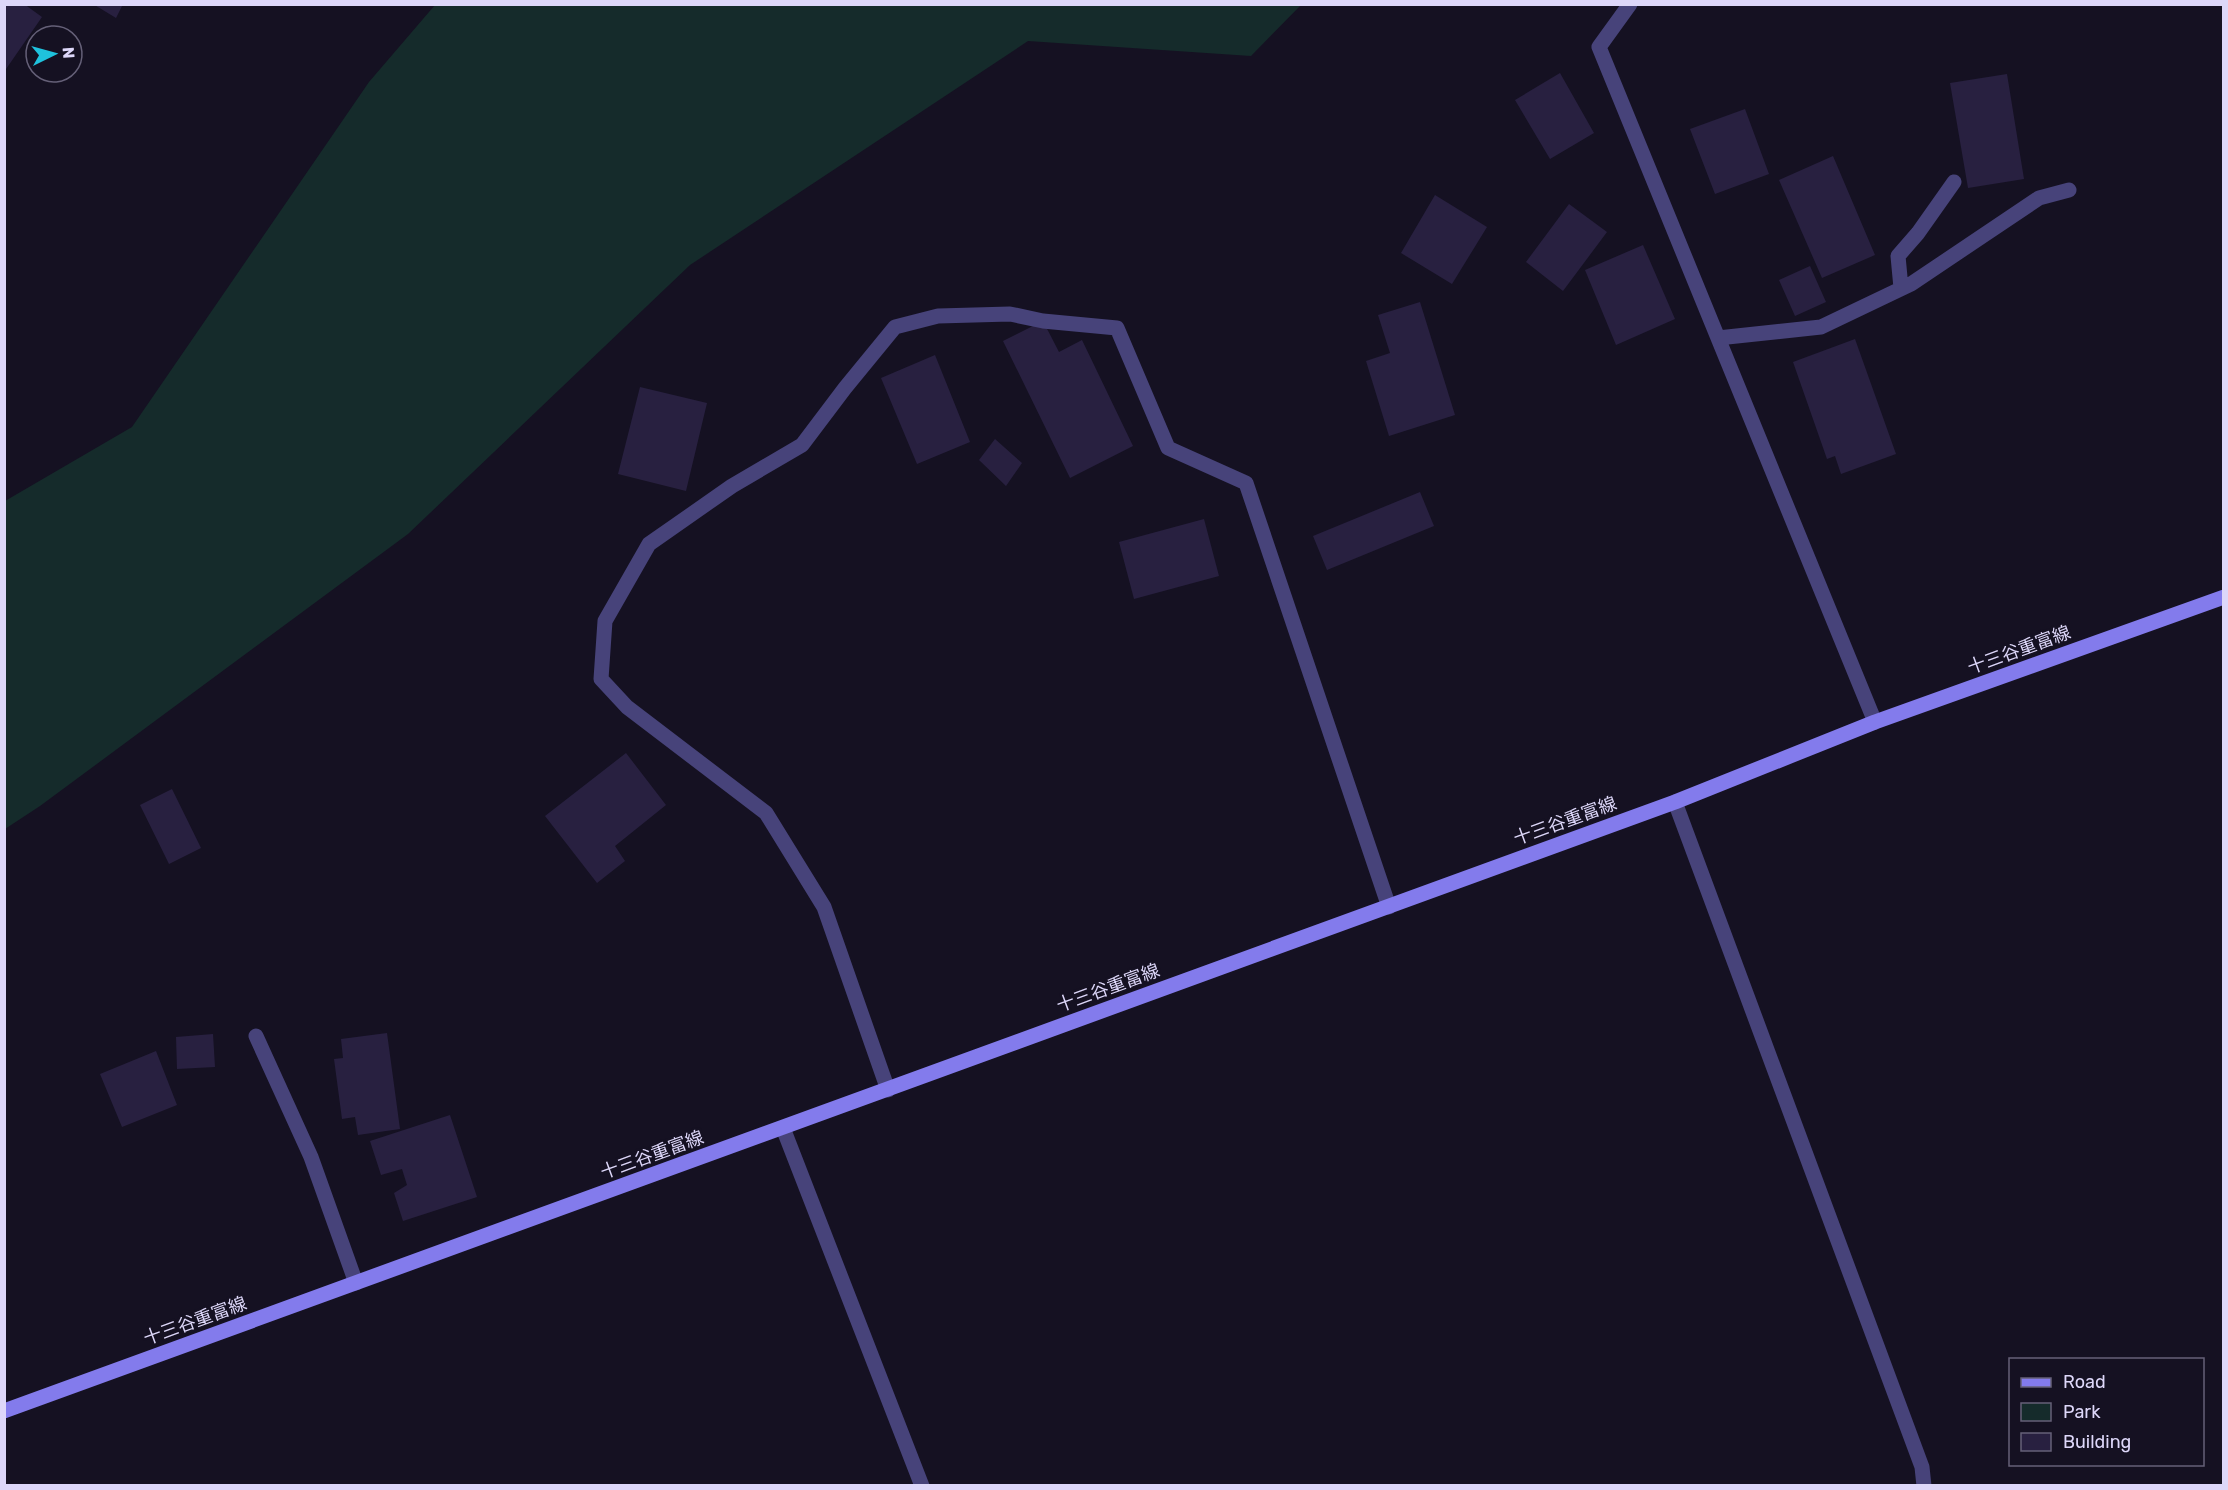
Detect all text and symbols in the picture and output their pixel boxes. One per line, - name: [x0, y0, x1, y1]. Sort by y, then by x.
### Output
- north arrow: [24, 24, 84, 84]
- text: N: [58, 46, 78, 59]
- street label: 十三谷重富線: [1964, 621, 2074, 679]
- street label: 十三谷重富線: [1510, 792, 1620, 850]
- street label: 十三谷重富線: [1053, 959, 1163, 1017]
- street label: 十三谷重富線: [597, 1126, 707, 1184]
- street label: 十三谷重富線: [140, 1292, 250, 1350]
- legend: [2009, 1358, 2204, 1466]
- text: Road: [2063, 1371, 2106, 1393]
- text: Park: [2063, 1401, 2101, 1423]
- text: Building: [2063, 1431, 2131, 1453]

